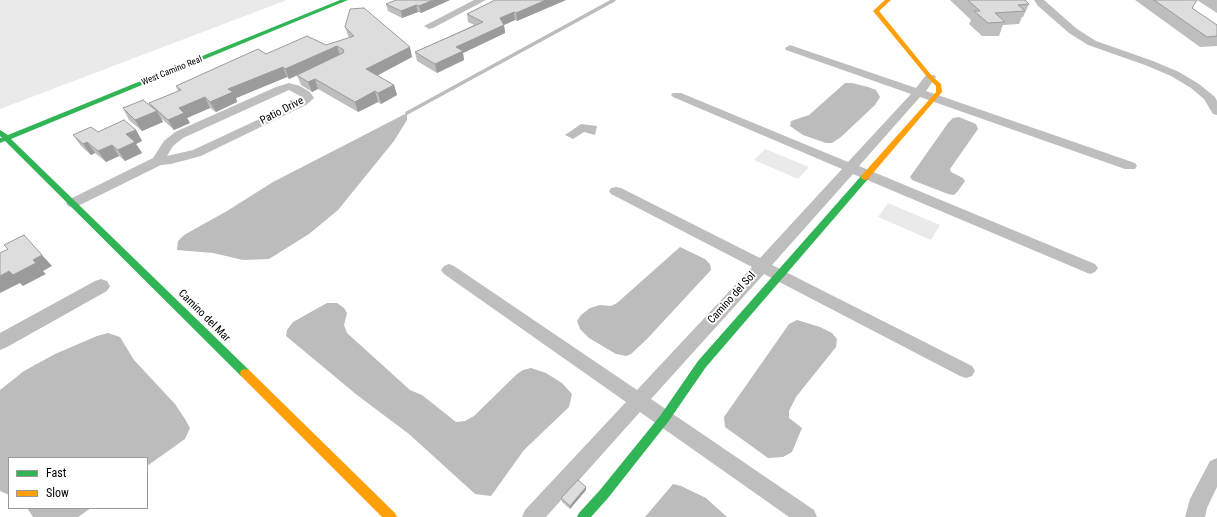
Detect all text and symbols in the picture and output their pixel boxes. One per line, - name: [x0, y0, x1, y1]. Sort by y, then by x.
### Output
- street label: West Camino Real: [140, 54, 204, 88]
- street label: Patio Drive: [258, 94, 306, 128]
- street label: Camino del Sol: [705, 269, 759, 327]
- street label: Camino del Mar: [175, 287, 233, 345]
- legend: [8, 457, 148, 509]
- text: Fast: [46, 466, 66, 480]
- text: Slow: [46, 486, 69, 500]

